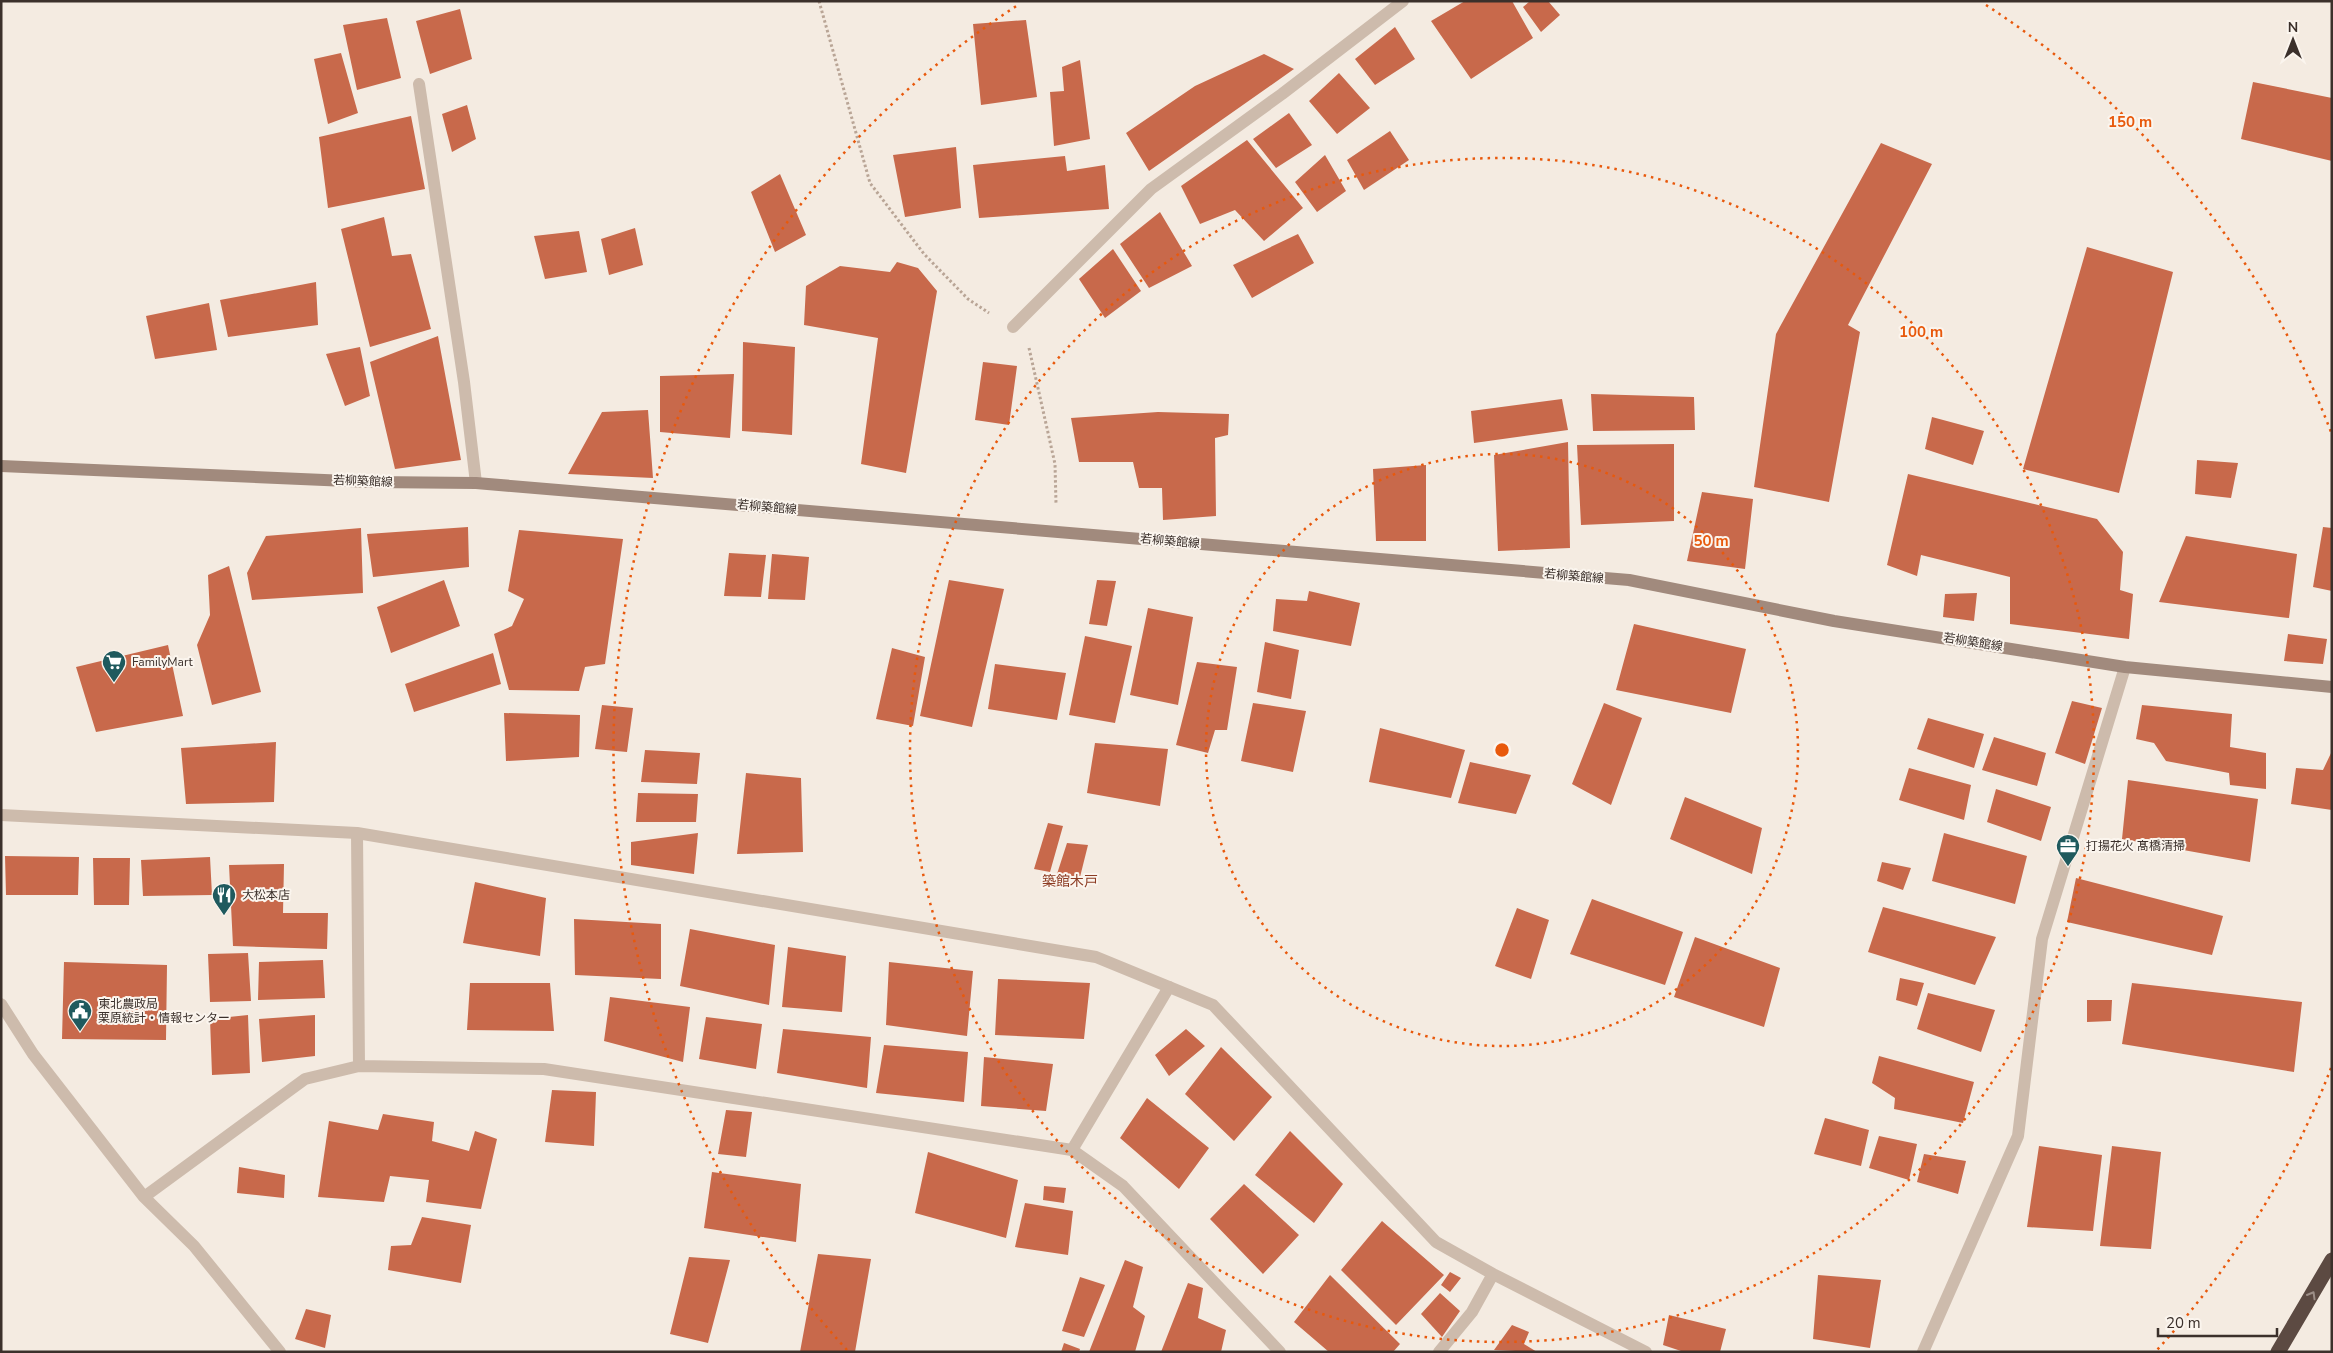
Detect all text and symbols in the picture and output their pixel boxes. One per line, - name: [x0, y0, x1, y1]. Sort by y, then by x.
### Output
- north arrow: [2268, 15, 2318, 65]
- text: N: [2288, 18, 2298, 37]
- text: 150 m: [2108, 112, 2152, 132]
- text: 100 m: [1899, 322, 1943, 342]
- street label: 若柳築館線: [333, 472, 393, 490]
- street label: 若柳築館線: [736, 496, 798, 518]
- street label: 若柳築館線: [1139, 530, 1201, 552]
- text: 50 m: [1693, 531, 1729, 551]
- street label: 若柳築館線: [1543, 565, 1605, 587]
- street label: 若柳築館線: [1942, 629, 2004, 655]
- supermarket icon: FamilyMart: [101, 649, 127, 683]
- place label: FamilyMart: [132, 654, 194, 670]
- centre of rings: [1493, 741, 1511, 759]
- office icon: 打揚花火 髙橋清掃: [2055, 833, 2081, 867]
- place label: 打揚花火 髙橋清掃: [2086, 838, 2185, 854]
- district label: 築館木戸: [1042, 872, 1098, 891]
- restaurant icon: 大松本店: [211, 882, 237, 916]
- place label: 大松本店: [242, 887, 290, 903]
- place label: 東北農政局 栗原統計・情報センター: [98, 996, 230, 1026]
- public building icon: 東北農政局 栗原統計・情報センター: [67, 998, 93, 1032]
- one-way arrow: [2306, 1291, 2316, 1300]
- scale bar: [2158, 1306, 2277, 1338]
- text: 20 m: [2166, 1313, 2201, 1333]

